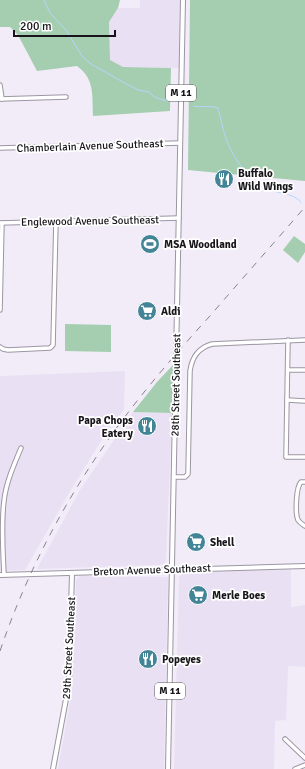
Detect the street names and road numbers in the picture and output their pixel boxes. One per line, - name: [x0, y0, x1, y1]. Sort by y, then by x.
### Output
- road number: M 11: [166, 85, 196, 101]
- street label: Chamberlain Avenue Southeast: [16, 137, 164, 155]
- street label: Englewood Avenue Southeast: [21, 213, 159, 229]
- street label: 28th Street Southeast: [169, 333, 183, 436]
- street label: Breton Avenue Southeast: [93, 561, 211, 579]
- street label: 29th Street Southeast: [60, 596, 78, 700]
- road number: M 11: [155, 683, 185, 699]

